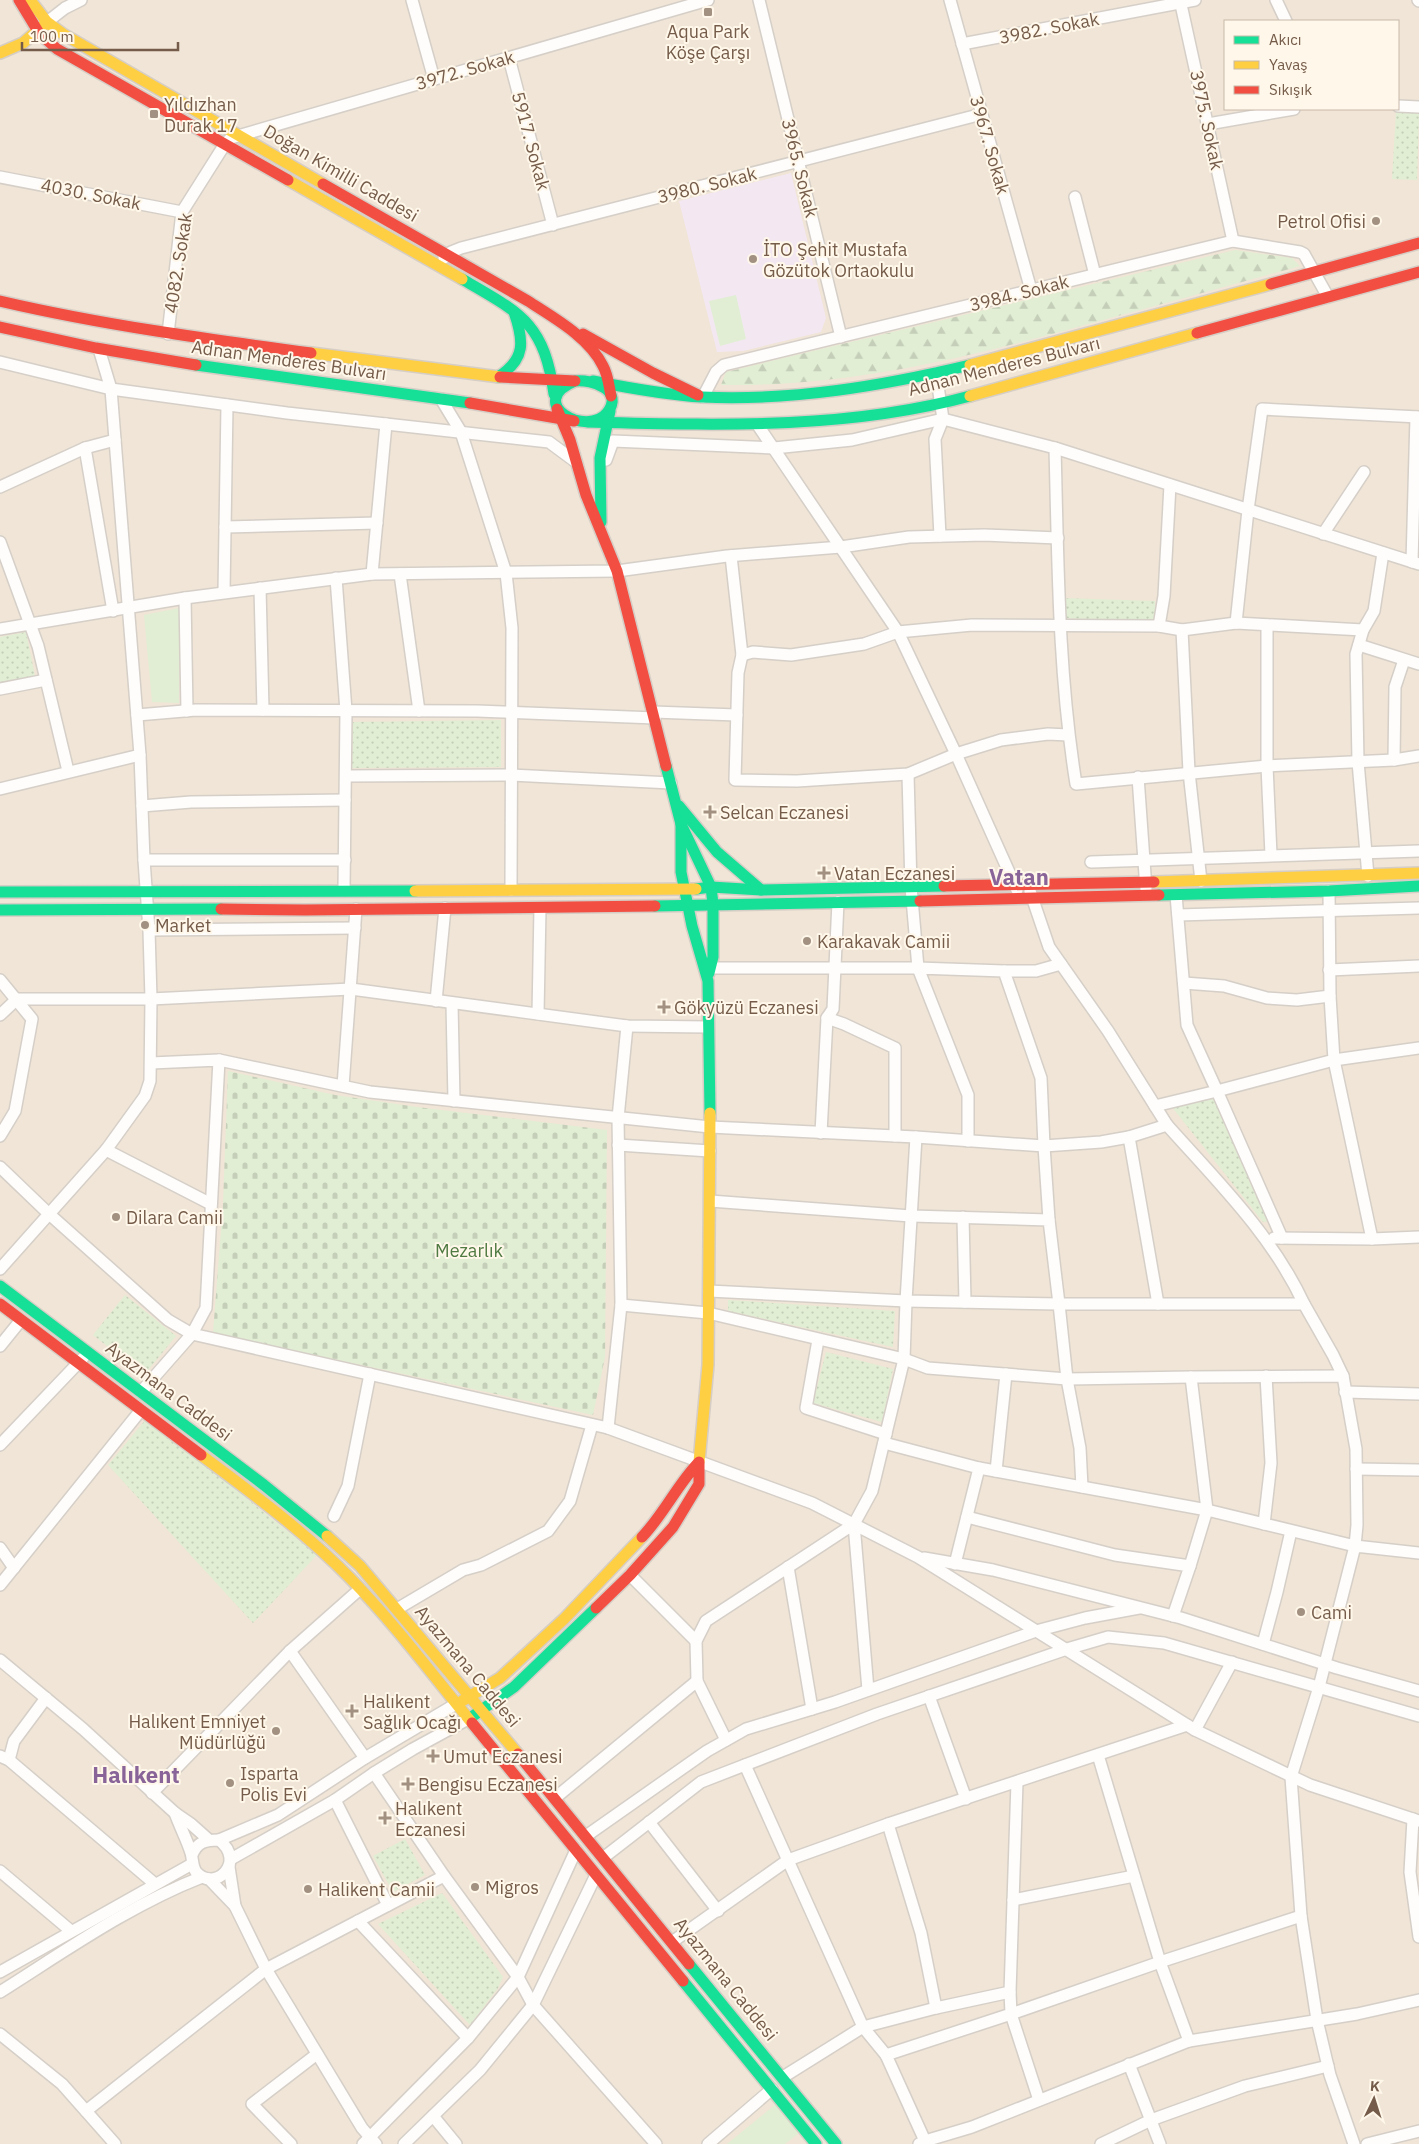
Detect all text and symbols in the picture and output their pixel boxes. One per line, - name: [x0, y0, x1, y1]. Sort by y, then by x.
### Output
- marker: Aqua Park Köşe Çarşı: [702, 6, 714, 18]
- street label: 3982. Sokak: [997, 7, 1101, 49]
- scale bar: [22, 20, 179, 52]
- place label: Aqua Park Köşe Çarşı: [666, 20, 750, 64]
- legend: [1224, 20, 1399, 110]
- text: 100 m: [30, 27, 74, 46]
- text: Akıcı: [1269, 30, 1302, 49]
- street label: 3972. Sokak: [413, 45, 517, 95]
- text: Yavaş: [1269, 55, 1308, 74]
- street label: 3975. Sokak: [1185, 68, 1229, 172]
- text: Sıkışık: [1269, 80, 1312, 99]
- street label: 5917. Sokak: [507, 89, 555, 193]
- place label: Yıldızhan Durak 17: [164, 93, 238, 137]
- street label: 3967. Sokak: [965, 93, 1015, 197]
- marker: Yıldızhan Durak 17: [148, 108, 160, 120]
- street label: 3965. Sokak: [777, 116, 824, 220]
- street label: Doğan Kimilli Caddesi: [259, 119, 423, 227]
- street label: 3980. Sokak: [655, 161, 759, 208]
- street label: 4030. Sokak: [39, 173, 143, 215]
- place label: Petrol Ofisi: [1277, 210, 1366, 233]
- street label: 4082. Sokak: [159, 211, 197, 315]
- marker: Petrol Ofisi: [1370, 215, 1382, 227]
- place label: İTO Şehit Mustafa Gözütok Ortaokulu: [763, 238, 914, 282]
- marker: İTO Şehit Mustafa Gözütok Ortaokulu: [747, 253, 759, 265]
- street label: 3984. Sokak: [967, 269, 1071, 316]
- street label: Adnan Menderes Bulvarı: [906, 331, 1102, 401]
- street label: Adnan Menderes Bulvarı: [190, 335, 388, 385]
- place label: Selcan Eczanesi: [720, 801, 849, 824]
- marker: Selcan Eczanesi: [704, 806, 716, 818]
- place label: Vatan Eczanesi: [834, 862, 955, 885]
- district label: Vatan: [989, 862, 1049, 891]
- marker: Vatan Eczanesi: [818, 867, 830, 879]
- place label: Market: [155, 914, 211, 937]
- marker: Market: [139, 919, 151, 931]
- place label: Karakavak Camii: [817, 930, 950, 953]
- marker: Karakavak Camii: [801, 935, 813, 947]
- place label: Gökyüzü Eczanesi: [674, 996, 819, 1019]
- marker: Gökyüzü Eczanesi: [658, 1001, 670, 1013]
- place label: Dilara Camii: [126, 1206, 223, 1229]
- marker: Dilara Camii: [110, 1211, 122, 1223]
- park label: Mezarlık: [435, 1239, 503, 1262]
- street label: Ayazmana Caddesi: [101, 1336, 237, 1446]
- street label: Ayazmana Caddesi: [410, 1600, 526, 1732]
- place label: Cami: [1311, 1601, 1352, 1624]
- marker: Cami: [1295, 1606, 1307, 1618]
- place label: Halıkent Sağlık Ocağı: [363, 1690, 461, 1734]
- marker: Halıkent Sağlık Ocağı: [345, 1704, 359, 1718]
- place label: Halıkent Emniyet Müdürlüğü: [128, 1710, 266, 1754]
- marker: Halıkent Emniyet Müdürlüğü: [270, 1725, 282, 1737]
- place label: Umut Eczanesi: [443, 1745, 562, 1768]
- marker: Umut Eczanesi: [427, 1750, 439, 1762]
- district label: Halıkent: [92, 1760, 180, 1789]
- place label: Isparta Polis Evi: [240, 1762, 307, 1806]
- place label: Bengisu Eczanesi: [418, 1773, 558, 1796]
- marker: Isparta Polis Evi: [224, 1777, 236, 1789]
- marker: Bengisu Eczanesi: [402, 1778, 414, 1790]
- place label: Halıkent Eczanesi: [395, 1797, 466, 1841]
- marker: Halıkent Eczanesi: [379, 1812, 391, 1824]
- place label: Migros: [485, 1876, 539, 1899]
- place label: Halikent Camii: [318, 1878, 435, 1901]
- marker: Migros: [469, 1881, 481, 1893]
- marker: Halikent Camii: [302, 1883, 314, 1895]
- street label: Ayazmana Caddesi: [669, 1913, 783, 2045]
- north arrow: [1349, 2074, 1399, 2124]
- text: K: [1369, 2077, 1381, 2095]

